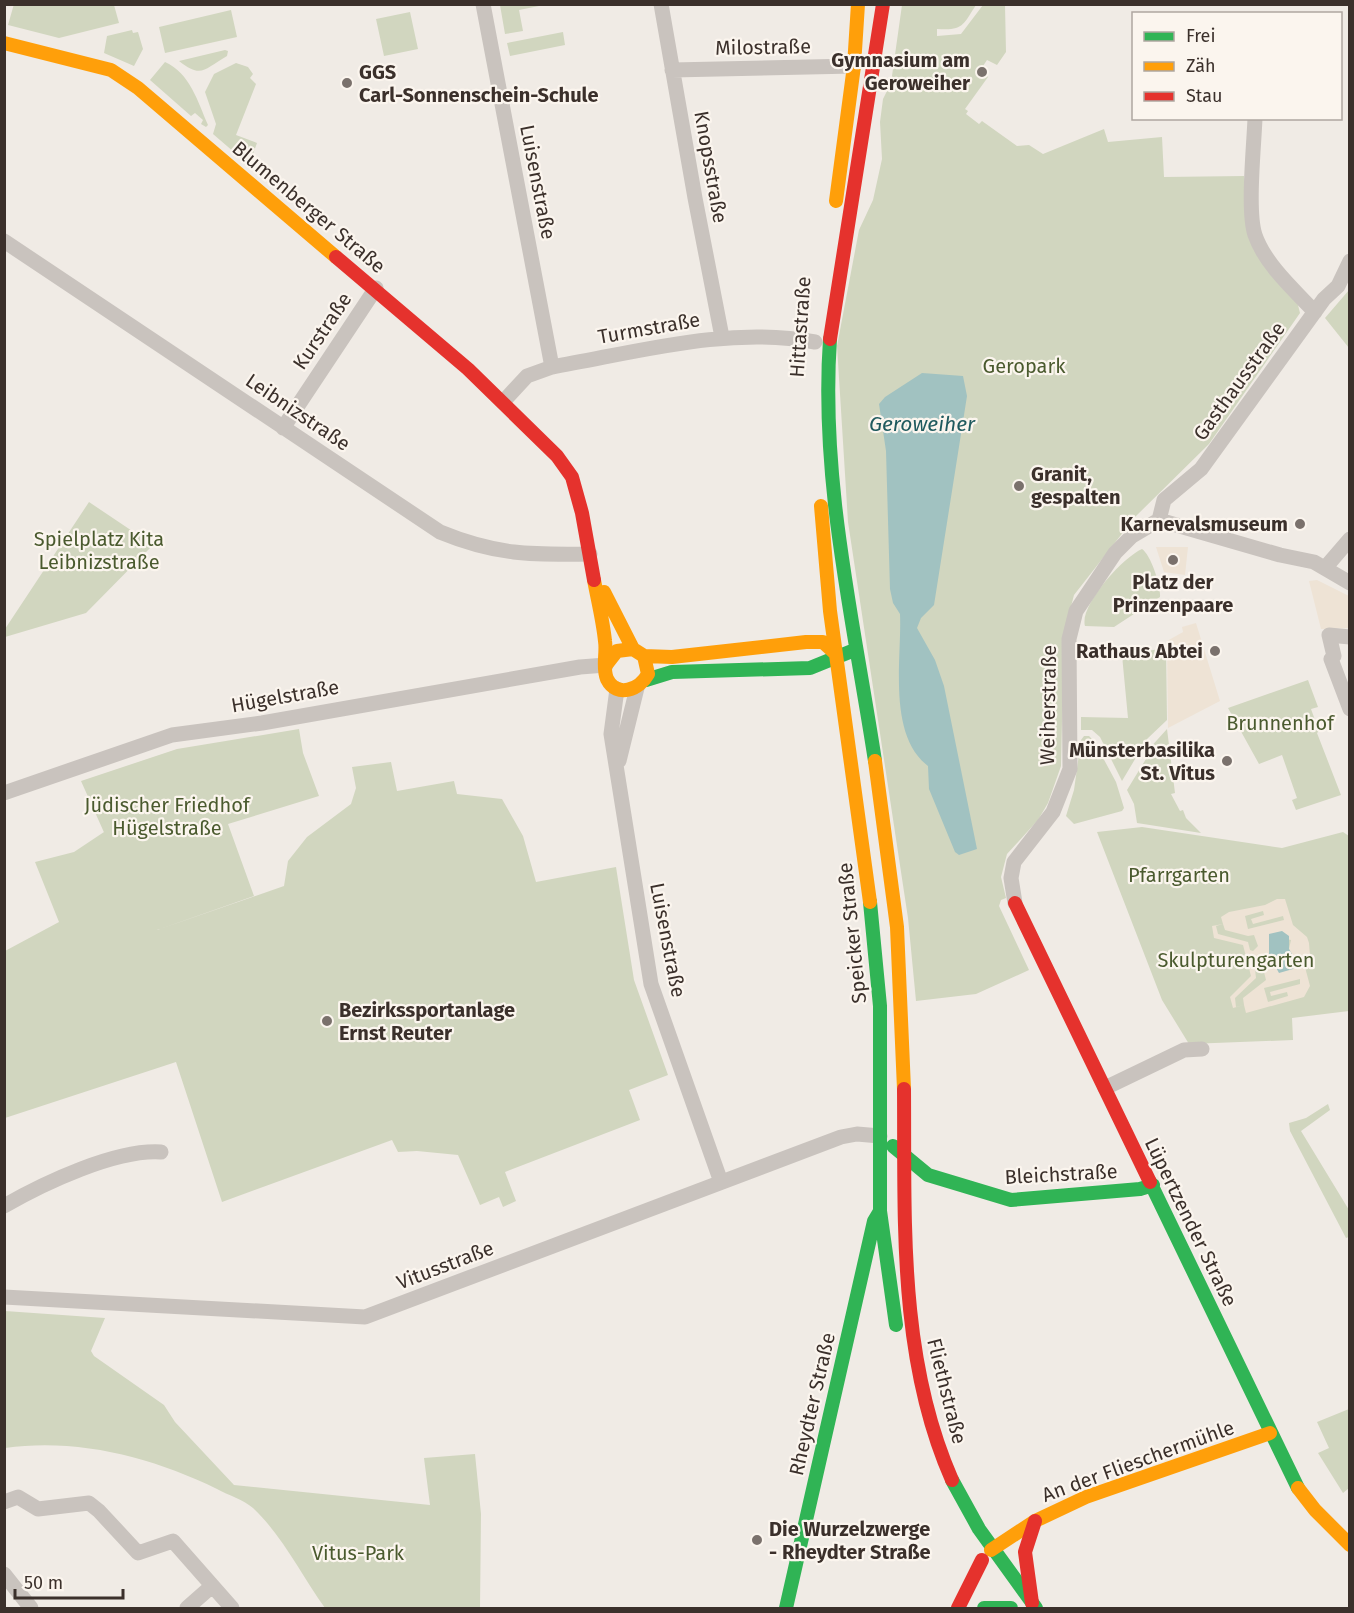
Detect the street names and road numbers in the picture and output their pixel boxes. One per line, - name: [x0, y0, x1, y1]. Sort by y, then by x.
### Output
- street label: Milostraße: [715, 34, 811, 60]
- street label: Knopsstraße: [689, 109, 733, 225]
- street label: Luisenstraße: [515, 123, 561, 241]
- street label: Blumenberger Straße: [228, 136, 390, 278]
- street label: Hittastraße: [784, 276, 816, 378]
- street label: Kurstraße: [287, 288, 357, 374]
- street label: Turmstraße: [596, 307, 702, 349]
- street label: Gasthausstraße: [1188, 317, 1290, 445]
- street label: Leibnizstraße: [241, 368, 355, 456]
- street label: Weiherstraße: [1035, 645, 1061, 765]
- street label: Hügelstraße: [229, 675, 341, 717]
- street label: Speicker Straße: [833, 861, 871, 1005]
- street label: Luisenstraße: [645, 881, 691, 999]
- street label: Lüpertzender Straße: [1140, 1134, 1242, 1310]
- street label: Bleichstraße: [1004, 1159, 1118, 1189]
- street label: Vitusstraße: [393, 1236, 497, 1294]
- street label: Rheydter Straße: [784, 1330, 840, 1478]
- street label: Fliethstraße: [922, 1336, 972, 1446]
- street label: An der Flieschermühle: [1039, 1415, 1237, 1507]

